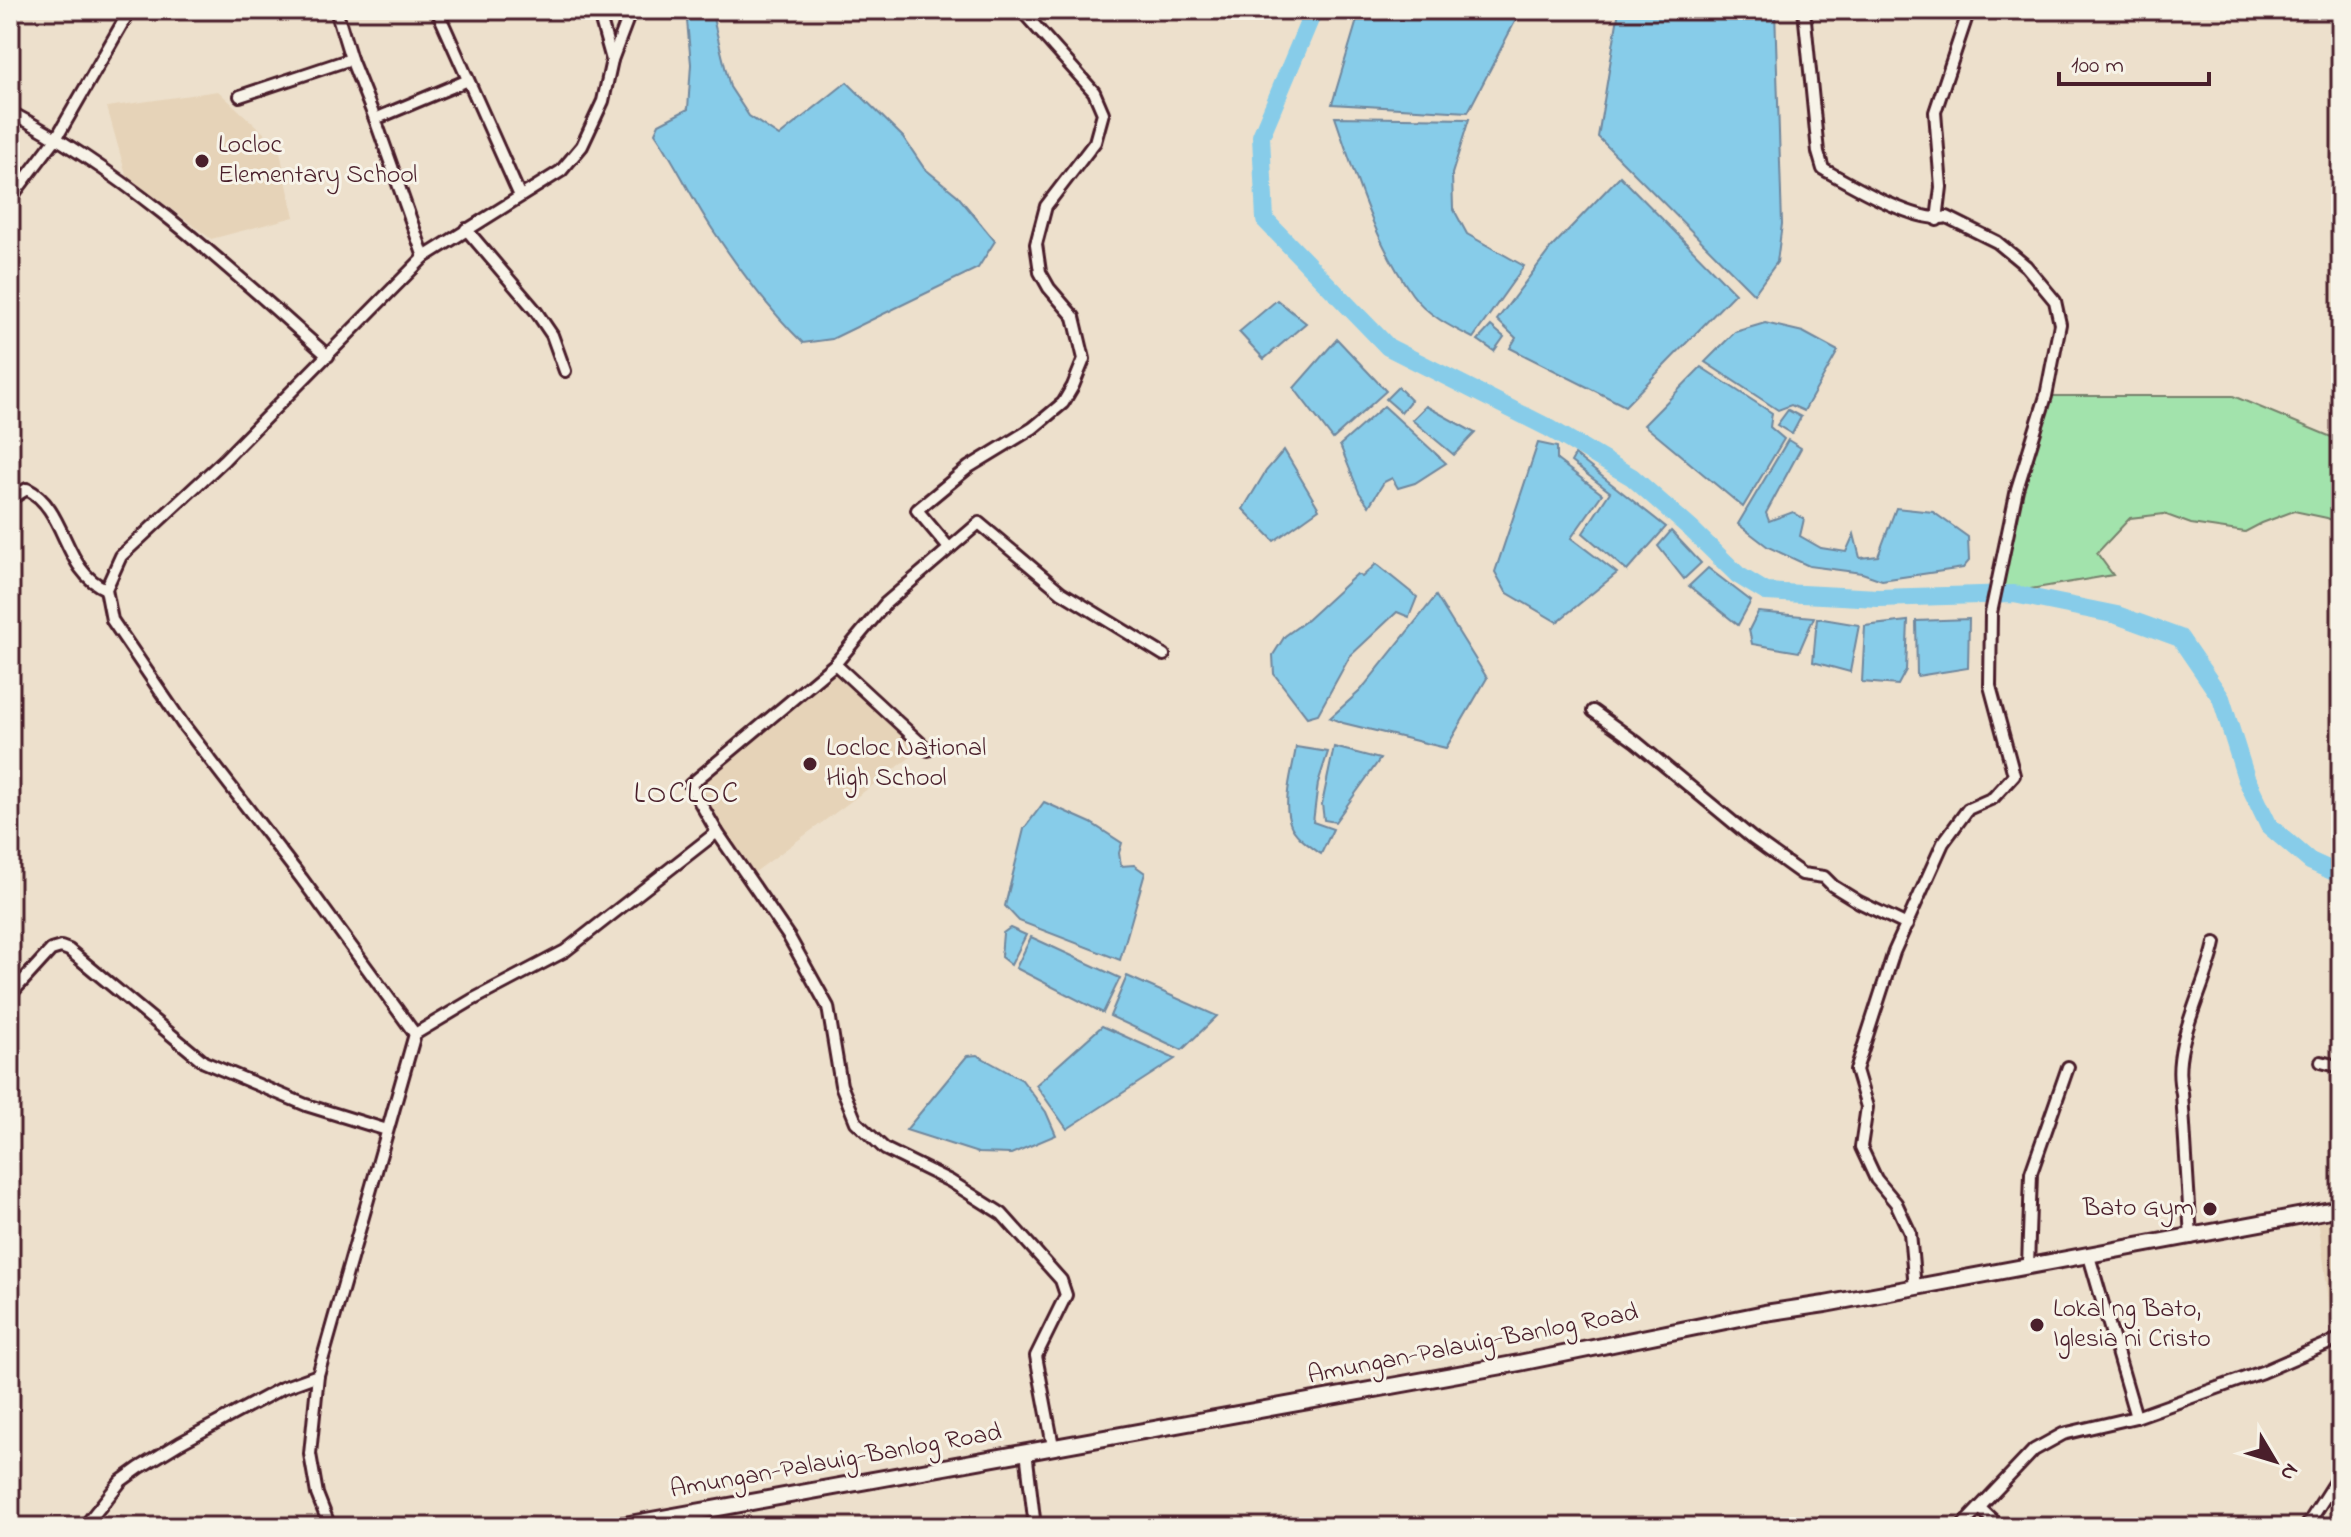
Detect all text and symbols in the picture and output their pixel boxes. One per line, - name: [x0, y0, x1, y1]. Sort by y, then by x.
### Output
- scale bar: [2059, 36, 2209, 86]
- text: 100 m: [2071, 49, 2124, 84]
- place label: Locloc Elementary School: [218, 127, 417, 195]
- marker: Locloc Elementary School: [193, 152, 211, 170]
- place label: Locloc National High School: [826, 730, 986, 798]
- marker: Locloc National High School: [801, 755, 819, 773]
- district label: LOCLOC: [634, 773, 740, 817]
- place label: Bato Gym: [2082, 1190, 2194, 1228]
- marker: Bato Gym: [2201, 1200, 2219, 1218]
- place label: Lokal ng Bato, Iglesia ni Cristo: [2053, 1291, 2211, 1359]
- street label: Amungan-Palauig-Banlog Road: [1304, 1294, 1642, 1396]
- marker: Lokal ng Bato, Iglesia ni Cristo: [2028, 1316, 2046, 1334]
- street label: Amungan-Palauig-Banlog Road: [667, 1414, 1005, 1510]
- north arrow: [2235, 1421, 2315, 1501]
- text: N: [2271, 1456, 2306, 1487]

